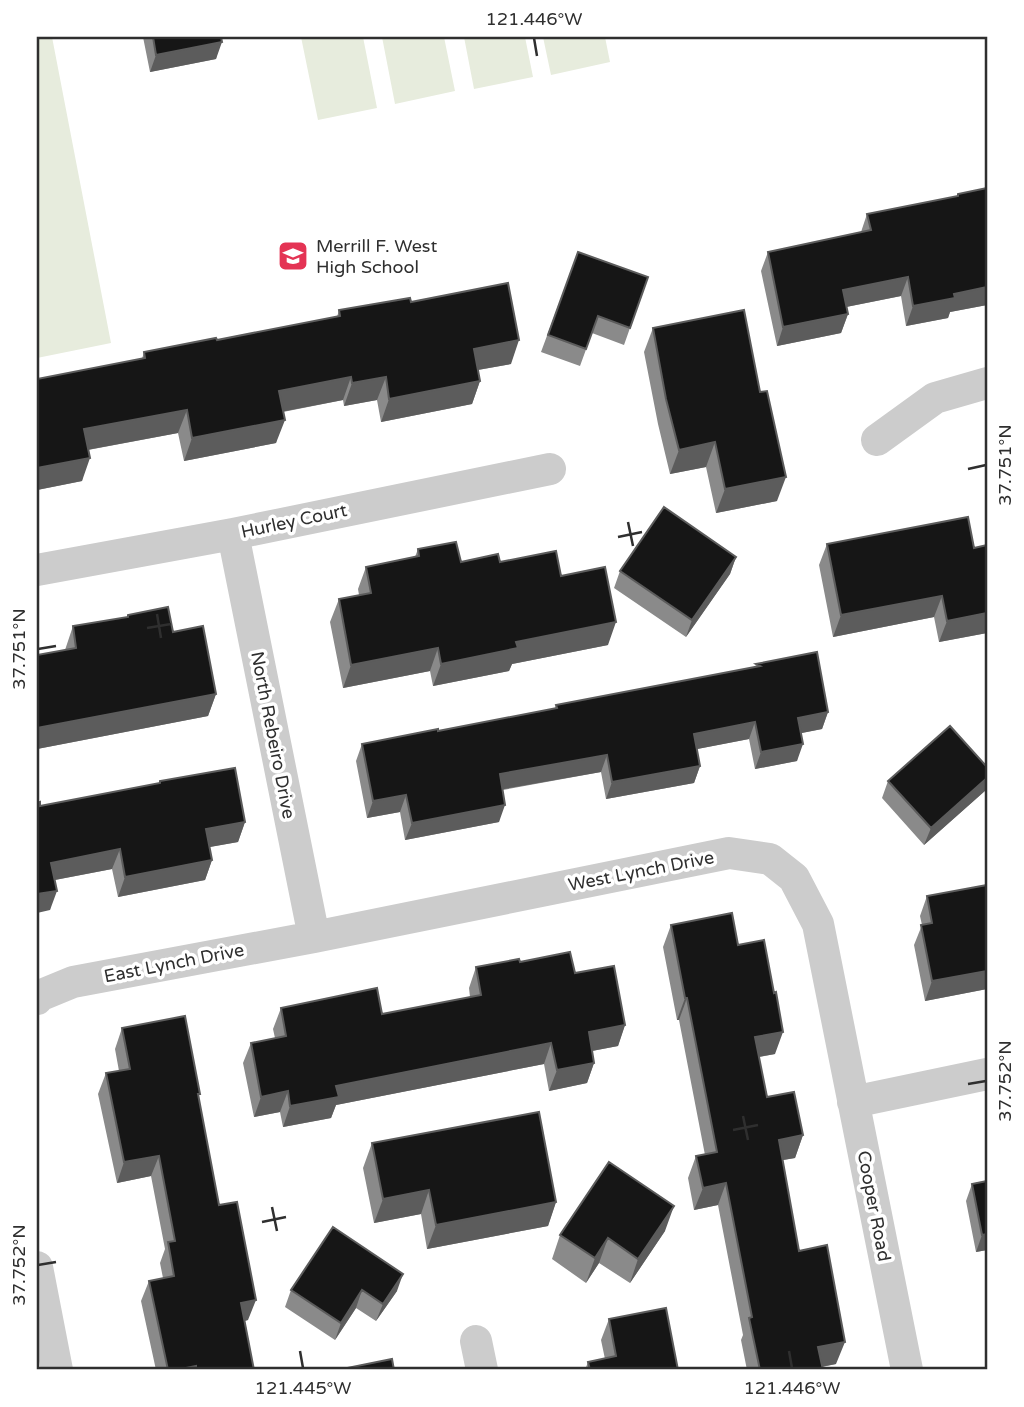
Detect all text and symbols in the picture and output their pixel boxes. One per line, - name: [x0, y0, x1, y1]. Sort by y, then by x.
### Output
- text: 121.446°W: [486, 8, 582, 30]
- place label: Merrill F. West High School: [316, 235, 437, 278]
- school or university icon: Merrill F. West High School: [276, 239, 310, 273]
- text: 37.751°N: [994, 424, 1016, 506]
- street label: Hurley Court: [239, 499, 349, 543]
- text: 37.751°N: [8, 608, 30, 690]
- street label: North Rebeiro Drive: [246, 649, 300, 821]
- street label: West Lynch Drive: [566, 846, 716, 896]
- street label: East Lynch Drive: [102, 939, 246, 987]
- text: 37.752°N: [994, 1040, 1016, 1122]
- street label: Cooper Road: [852, 1149, 896, 1263]
- text: 37.752°N: [8, 1224, 30, 1306]
- text: 121.445°W: [255, 1377, 351, 1399]
- text: 121.446°W: [744, 1377, 840, 1399]

